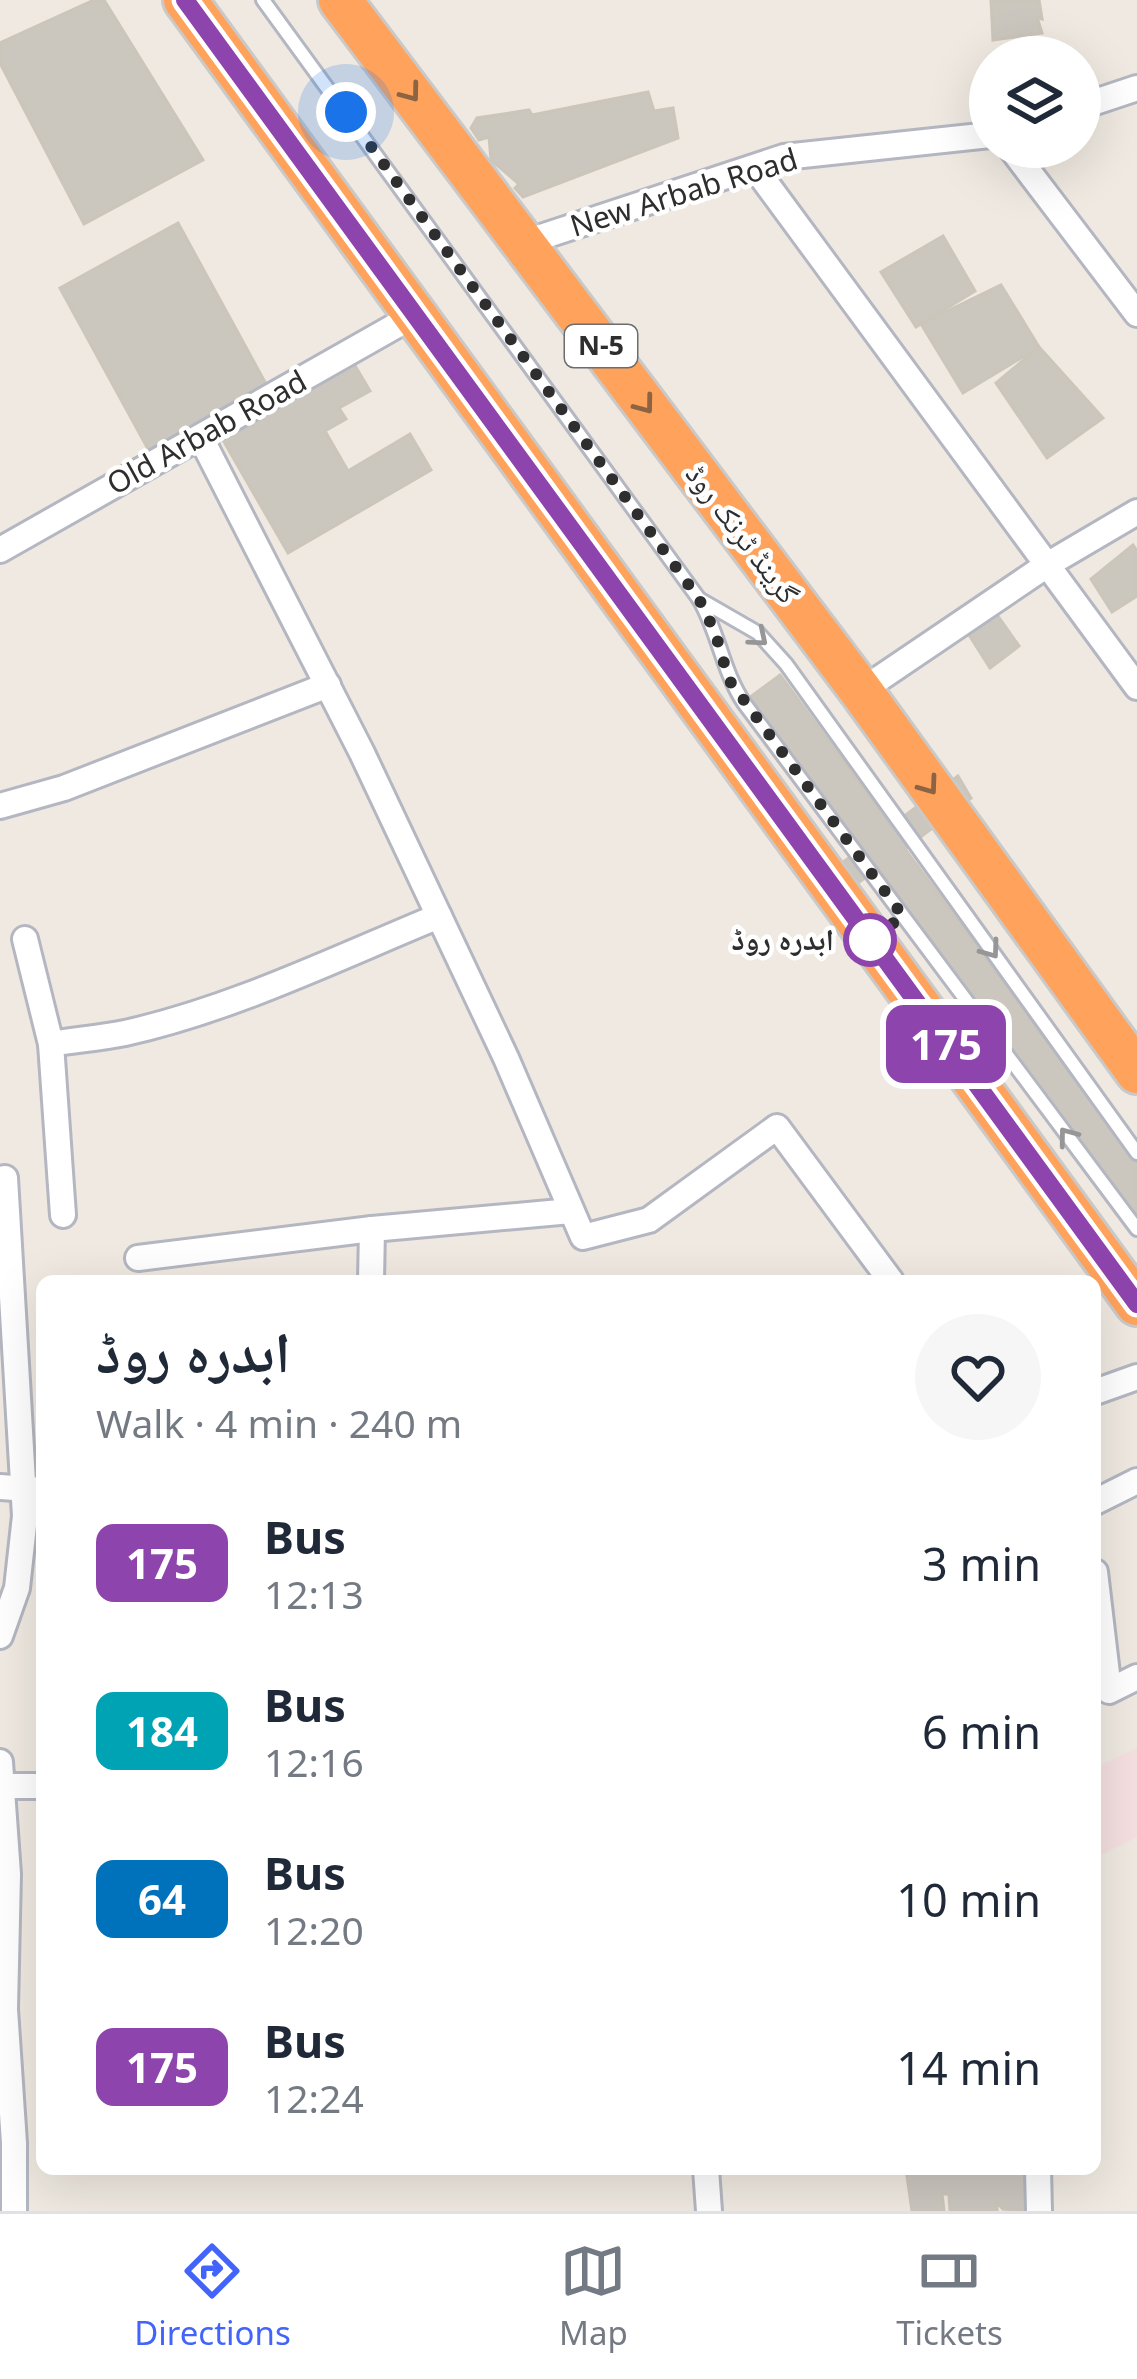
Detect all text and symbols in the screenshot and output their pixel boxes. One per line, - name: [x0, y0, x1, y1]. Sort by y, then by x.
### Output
- map controls: [969, 36, 1101, 168]
- button: layers: [969, 36, 1101, 168]
- one-way arrow: [396, 80, 418, 102]
- your location: [316, 82, 376, 142]
- street label: New Arbab Road: [565, 138, 802, 246]
- road number: N-5: [565, 325, 637, 367]
- street label: Old Arbab Road: [99, 360, 314, 504]
- one-way arrow: [631, 392, 653, 413]
- street label: گرینڈ ٹرنک روڈ: [677, 455, 809, 611]
- one-way arrow: [745, 624, 767, 645]
- one-way arrow: [915, 773, 937, 794]
- marker: ابدرہ روڈ: [845, 915, 895, 965]
- place label: ابدرہ روڈ: [732, 918, 834, 959]
- one-way arrow: [977, 937, 999, 958]
- line badge: 175: [877, 1005, 1015, 1083]
- text: 175: [910, 1015, 982, 1072]
- one-way arrow: [1060, 1128, 1081, 1150]
- text: ابدرہ روڈ: [96, 1312, 291, 1390]
- button: heart: [915, 1314, 1041, 1440]
- text: Walk · 4 min · 240 m: [96, 1396, 462, 1449]
- text: Bus: [264, 1506, 346, 1567]
- text: 3 min: [922, 1533, 1041, 1594]
- text: 175: [126, 1534, 198, 1591]
- text: 12:13: [264, 1567, 364, 1620]
- text: Bus: [264, 1674, 346, 1735]
- text: 6 min: [922, 1701, 1041, 1762]
- text: 184: [126, 1702, 198, 1759]
- text: 12:16: [264, 1735, 364, 1788]
- text: Bus: [264, 1842, 346, 1903]
- text: 10 min: [896, 1869, 1041, 1930]
- text: 64: [138, 1870, 186, 1927]
- text: 12:20: [264, 1903, 364, 1956]
- text: Bus: [264, 2010, 346, 2071]
- text: 14 min: [896, 2037, 1041, 2098]
- text: 175: [126, 2038, 198, 2095]
- text: 12:24: [264, 2071, 364, 2124]
- tab: Directions: [134, 2238, 291, 2355]
- tab: Map: [559, 2238, 628, 2355]
- tab: Tickets: [896, 2238, 1003, 2355]

